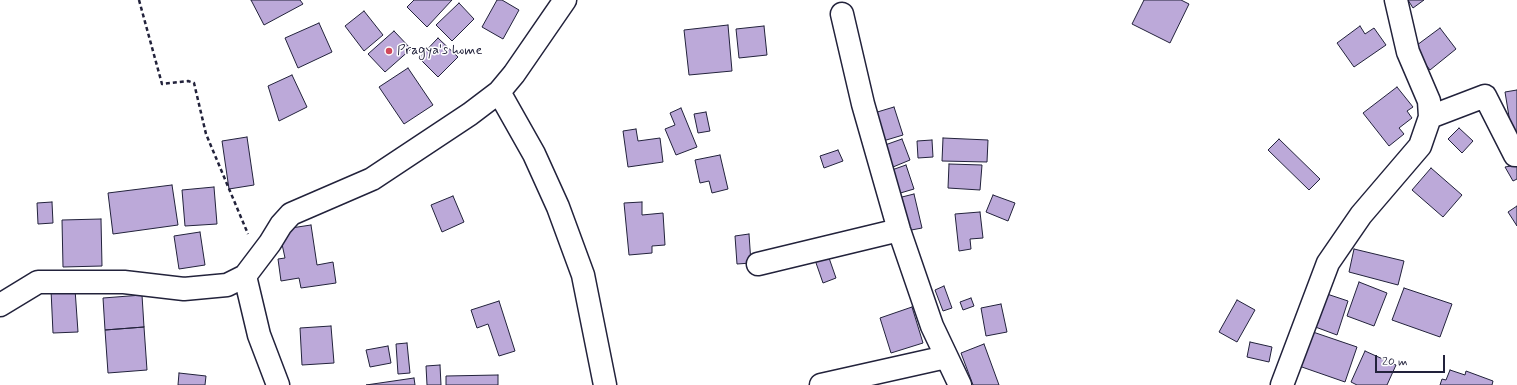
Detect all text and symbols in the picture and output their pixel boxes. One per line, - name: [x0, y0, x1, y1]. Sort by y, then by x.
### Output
- place label: Pragya's home: [397, 43, 482, 59]
- marker: Pragya's home: [384, 46, 394, 56]
- scale bar: [1377, 347, 1447, 373]
- text: 20 m: [1382, 354, 1408, 370]

